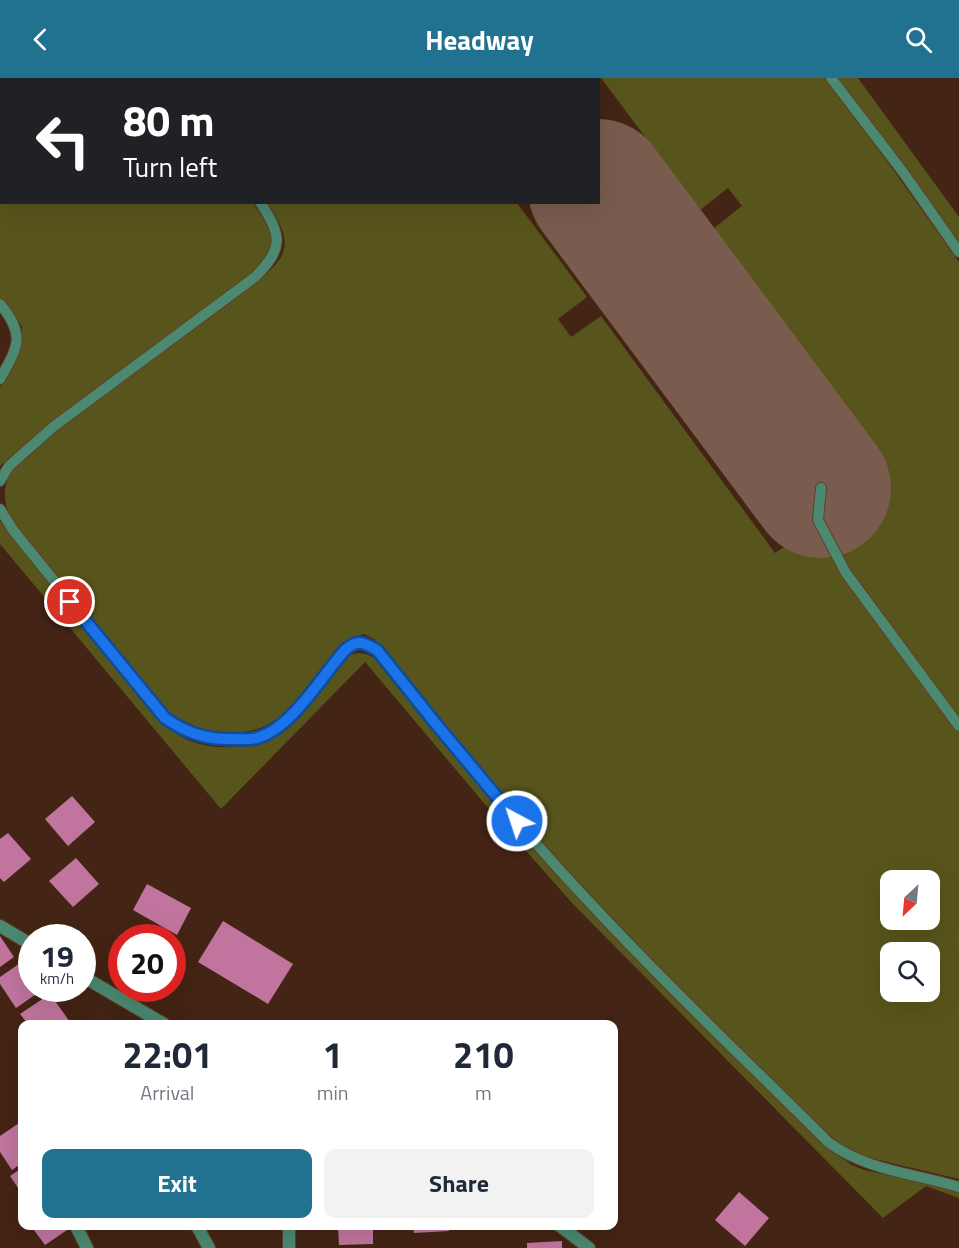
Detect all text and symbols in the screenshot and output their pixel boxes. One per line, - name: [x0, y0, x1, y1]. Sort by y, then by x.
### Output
- text: Headway: [425, 19, 534, 60]
- icon: back: [24, 23, 57, 56]
- icon: search: [902, 23, 935, 56]
- text: 80 m: [123, 88, 215, 152]
- icon: left: [24, 102, 102, 180]
- text: Turn left: [123, 146, 217, 187]
- pin: [44, 576, 95, 627]
- icon: arrive: [53, 585, 86, 618]
- position arrow: [485, 789, 549, 853]
- north arrow: [880, 870, 940, 930]
- map controls: [880, 870, 940, 1002]
- speed limit sign: 20: [108, 924, 186, 1002]
- text: 19: [40, 933, 74, 979]
- button: search: [880, 942, 940, 1002]
- text: km/h: [40, 967, 74, 990]
- text: 22:01: [122, 1027, 212, 1082]
- text: 1: [323, 1027, 343, 1082]
- text: 210: [453, 1027, 514, 1082]
- text: Arrival: [140, 1077, 195, 1108]
- text: min: [317, 1077, 349, 1108]
- text: m: [475, 1077, 492, 1108]
- button: Exit: [42, 1149, 312, 1218]
- button: Share: [324, 1149, 594, 1218]

